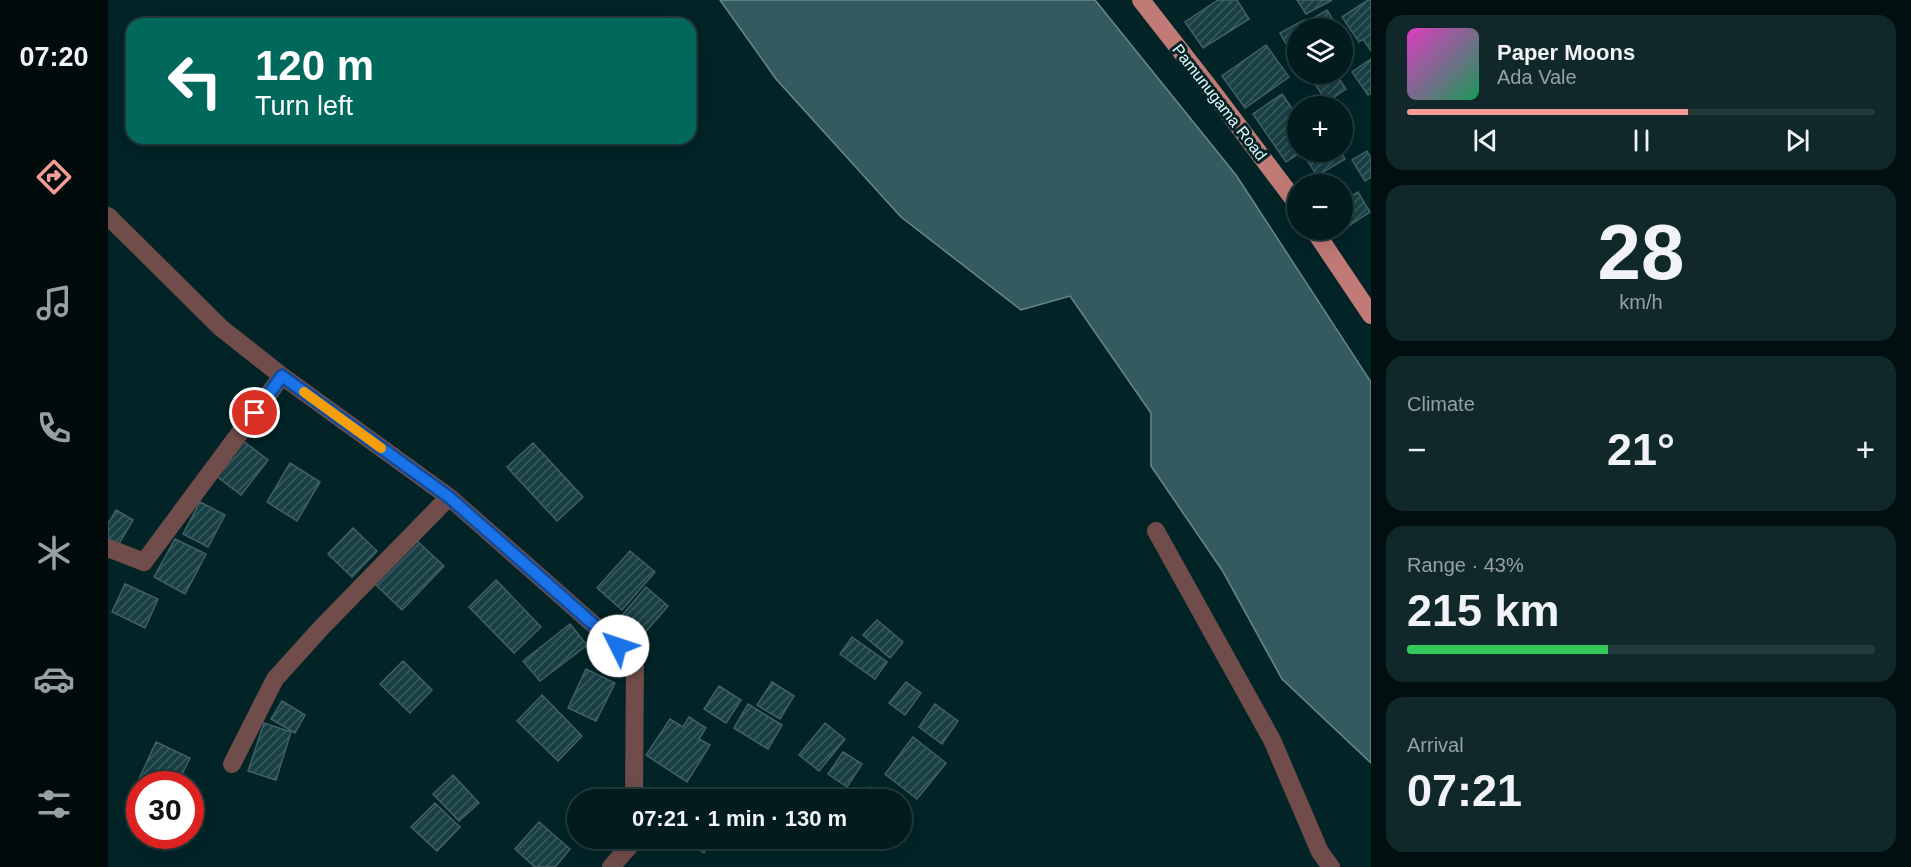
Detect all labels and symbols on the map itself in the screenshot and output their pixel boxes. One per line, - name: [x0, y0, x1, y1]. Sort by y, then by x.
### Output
- street label: Pamunugama Road: [1169, 41, 1270, 164]
- pin: [229, 387, 280, 438]
- position arrow: [586, 614, 650, 678]
- speed limit sign: 30: [126, 771, 204, 849]

